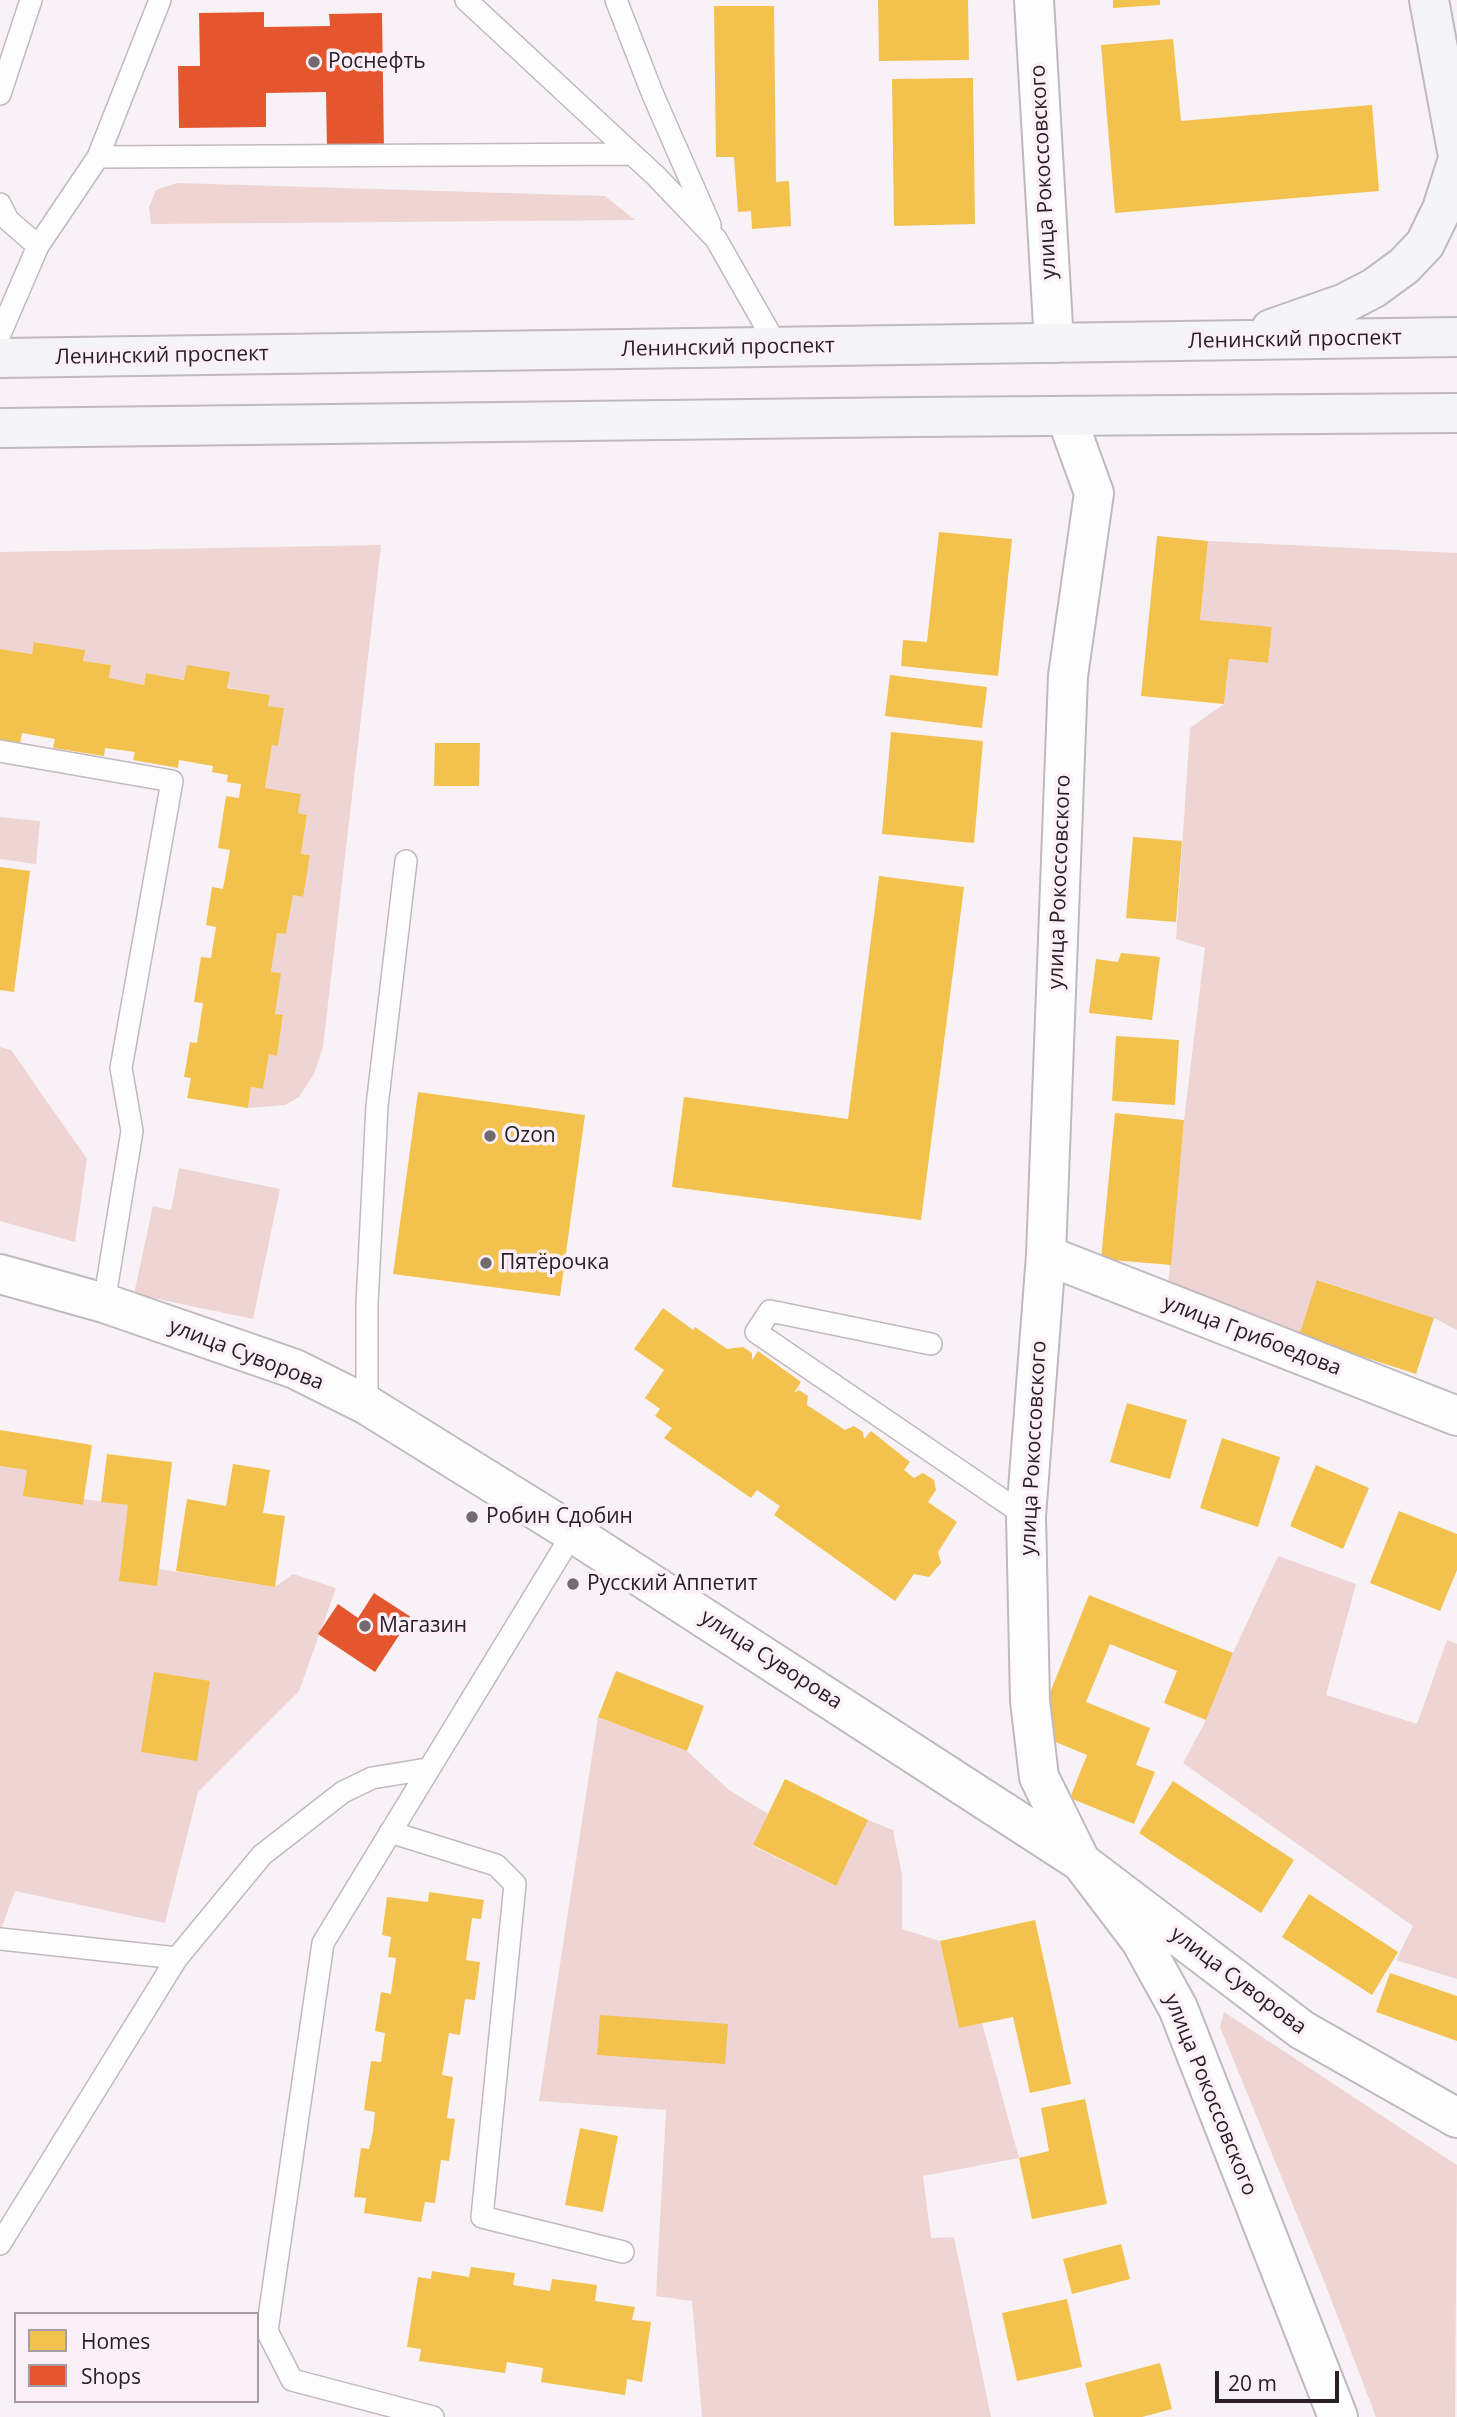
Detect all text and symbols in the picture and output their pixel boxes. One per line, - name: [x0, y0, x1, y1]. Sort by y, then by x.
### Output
- place label: Роснефть: [328, 49, 426, 75]
- marker: Роснефть: [306, 54, 322, 70]
- street label: улица Рокоссовского: [1026, 64, 1062, 280]
- street label: Ленинский проспект: [1188, 326, 1402, 354]
- street label: Ленинский проспект: [621, 334, 835, 362]
- street label: Ленинский проспект: [55, 342, 269, 370]
- street label: улица Рокоссовского: [1044, 774, 1076, 990]
- place label: Ozon: [504, 1123, 556, 1149]
- marker: Ozon: [482, 1128, 498, 1144]
- place label: Пятёрочка: [500, 1250, 609, 1276]
- marker: Пятёрочка: [478, 1255, 494, 1271]
- street label: улица Грибоедова: [1159, 1290, 1345, 1382]
- street label: улица Суворова: [165, 1314, 327, 1396]
- street label: улица Рокоссовского: [1016, 1340, 1052, 1556]
- place label: Робин Сдобин: [486, 1504, 633, 1530]
- marker: Робин Сдобин: [464, 1509, 480, 1525]
- place label: Русский Аппетит: [587, 1571, 758, 1597]
- marker: Русский Аппетит: [565, 1576, 581, 1592]
- street label: улица Суворова: [695, 1605, 847, 1715]
- place label: Магазин: [379, 1613, 467, 1639]
- marker: Магазин: [357, 1618, 373, 1634]
- street label: улица Суворова: [1165, 1922, 1311, 2040]
- street label: улица Рокоссовского: [1158, 1991, 1262, 2199]
- legend: [14, 2312, 259, 2403]
- text: Homes: [81, 2327, 150, 2355]
- scale bar: [1219, 2358, 1343, 2402]
- text: Shops: [81, 2362, 141, 2390]
- text: 20 m: [1228, 2369, 1277, 2397]

